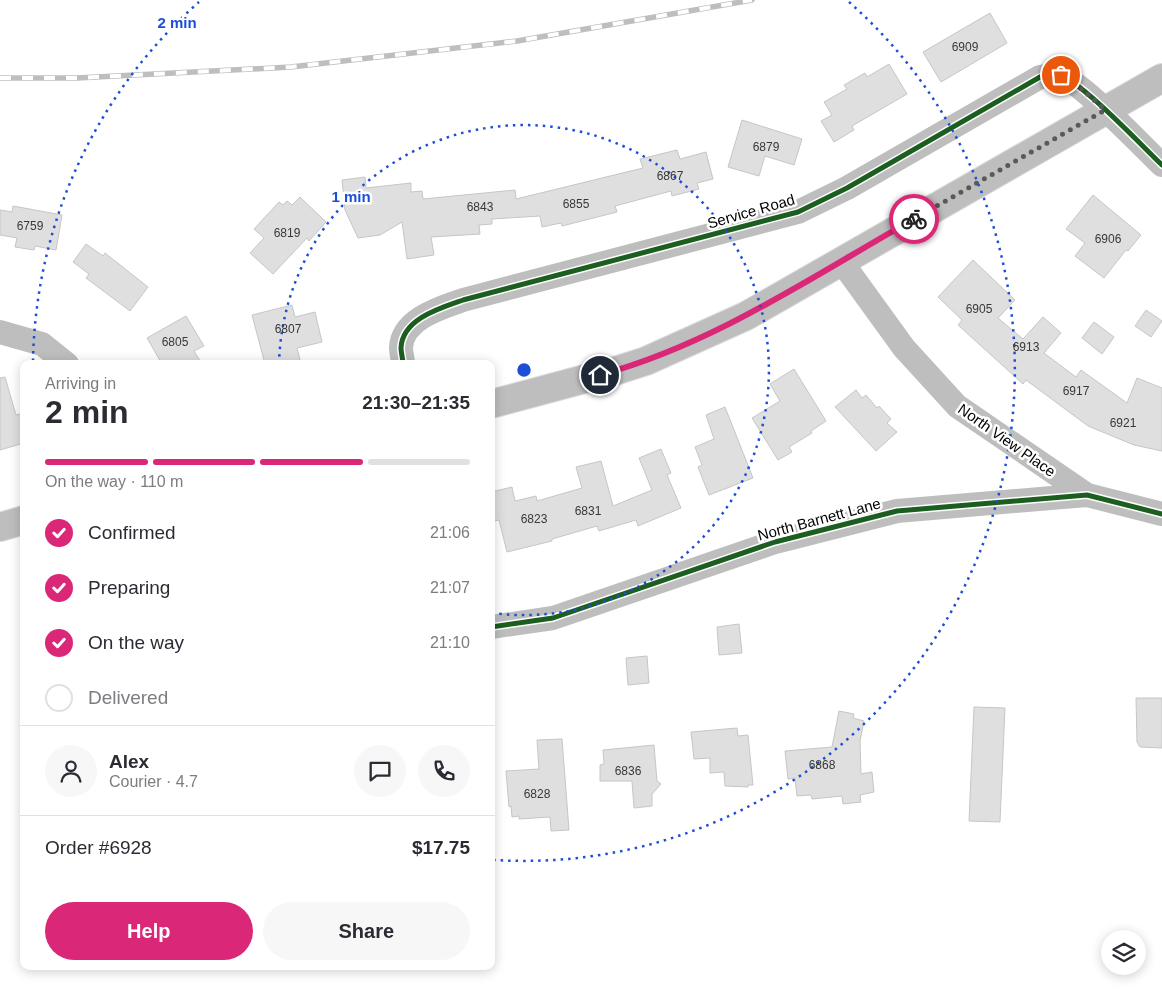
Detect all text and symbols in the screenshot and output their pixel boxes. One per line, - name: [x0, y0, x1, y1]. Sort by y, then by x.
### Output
- text: 2 min: [157, 14, 197, 31]
- house number: 6909: [952, 40, 979, 54]
- pin: [1040, 54, 1082, 96]
- icon: bag: [1047, 61, 1075, 89]
- house number: 6879: [753, 140, 780, 154]
- house number: 6867: [657, 169, 684, 183]
- text: 1 min: [331, 188, 371, 205]
- street label: Service Road: [705, 190, 797, 232]
- courier: [889, 194, 939, 244]
- house number: 6855: [563, 197, 590, 211]
- house number: 6843: [467, 200, 494, 214]
- icon: bike: [900, 205, 928, 233]
- house number: 6759: [17, 219, 44, 233]
- house number: 6819: [274, 226, 301, 240]
- house number: 6906: [1095, 232, 1122, 246]
- house number: 6905: [966, 302, 993, 316]
- house number: 6807: [275, 322, 302, 336]
- house number: 6805: [162, 335, 189, 349]
- house number: 6913: [1013, 340, 1040, 354]
- pin: [579, 354, 621, 396]
- centre of rings: [515, 361, 533, 379]
- icon: home: [586, 361, 614, 389]
- text: Arriving in: [45, 375, 116, 392]
- house number: 6917: [1063, 384, 1090, 398]
- text: 21:30–21:35: [362, 392, 470, 413]
- text: 2 min: [45, 394, 129, 430]
- street label: North View Place: [955, 400, 1059, 480]
- house number: 6921: [1110, 416, 1137, 430]
- text: On the way · 110 m: [45, 473, 183, 490]
- street label: North Barnett Lane: [756, 494, 882, 544]
- house number: 6831: [575, 504, 602, 518]
- house number: 6823: [521, 512, 548, 526]
- icon: check: [45, 519, 73, 547]
- text: Confirmed: [88, 522, 176, 543]
- text: 21:06: [430, 524, 470, 541]
- icon: check: [45, 574, 73, 602]
- text: Preparing: [88, 577, 170, 598]
- text: 21:07: [430, 579, 470, 596]
- icon: check: [45, 629, 73, 657]
- text: On the way: [88, 632, 184, 653]
- text: 21:10: [430, 634, 470, 651]
- text: Delivered: [88, 687, 168, 708]
- button: person: [45, 745, 97, 797]
- button: chat: [354, 745, 406, 797]
- button: phone: [418, 745, 470, 797]
- text: Alex: [109, 751, 149, 772]
- house number: 6868: [809, 758, 836, 772]
- house number: 6836: [615, 764, 642, 778]
- text: Courier · 4.7: [109, 773, 198, 790]
- house number: 6828: [524, 787, 551, 801]
- text: Order #6928: [45, 837, 152, 858]
- text: $17.75: [412, 837, 470, 858]
- button: Help: [45, 902, 253, 960]
- button: Share: [263, 902, 470, 960]
- map controls: [1101, 930, 1146, 975]
- button: layers: [1101, 930, 1146, 975]

